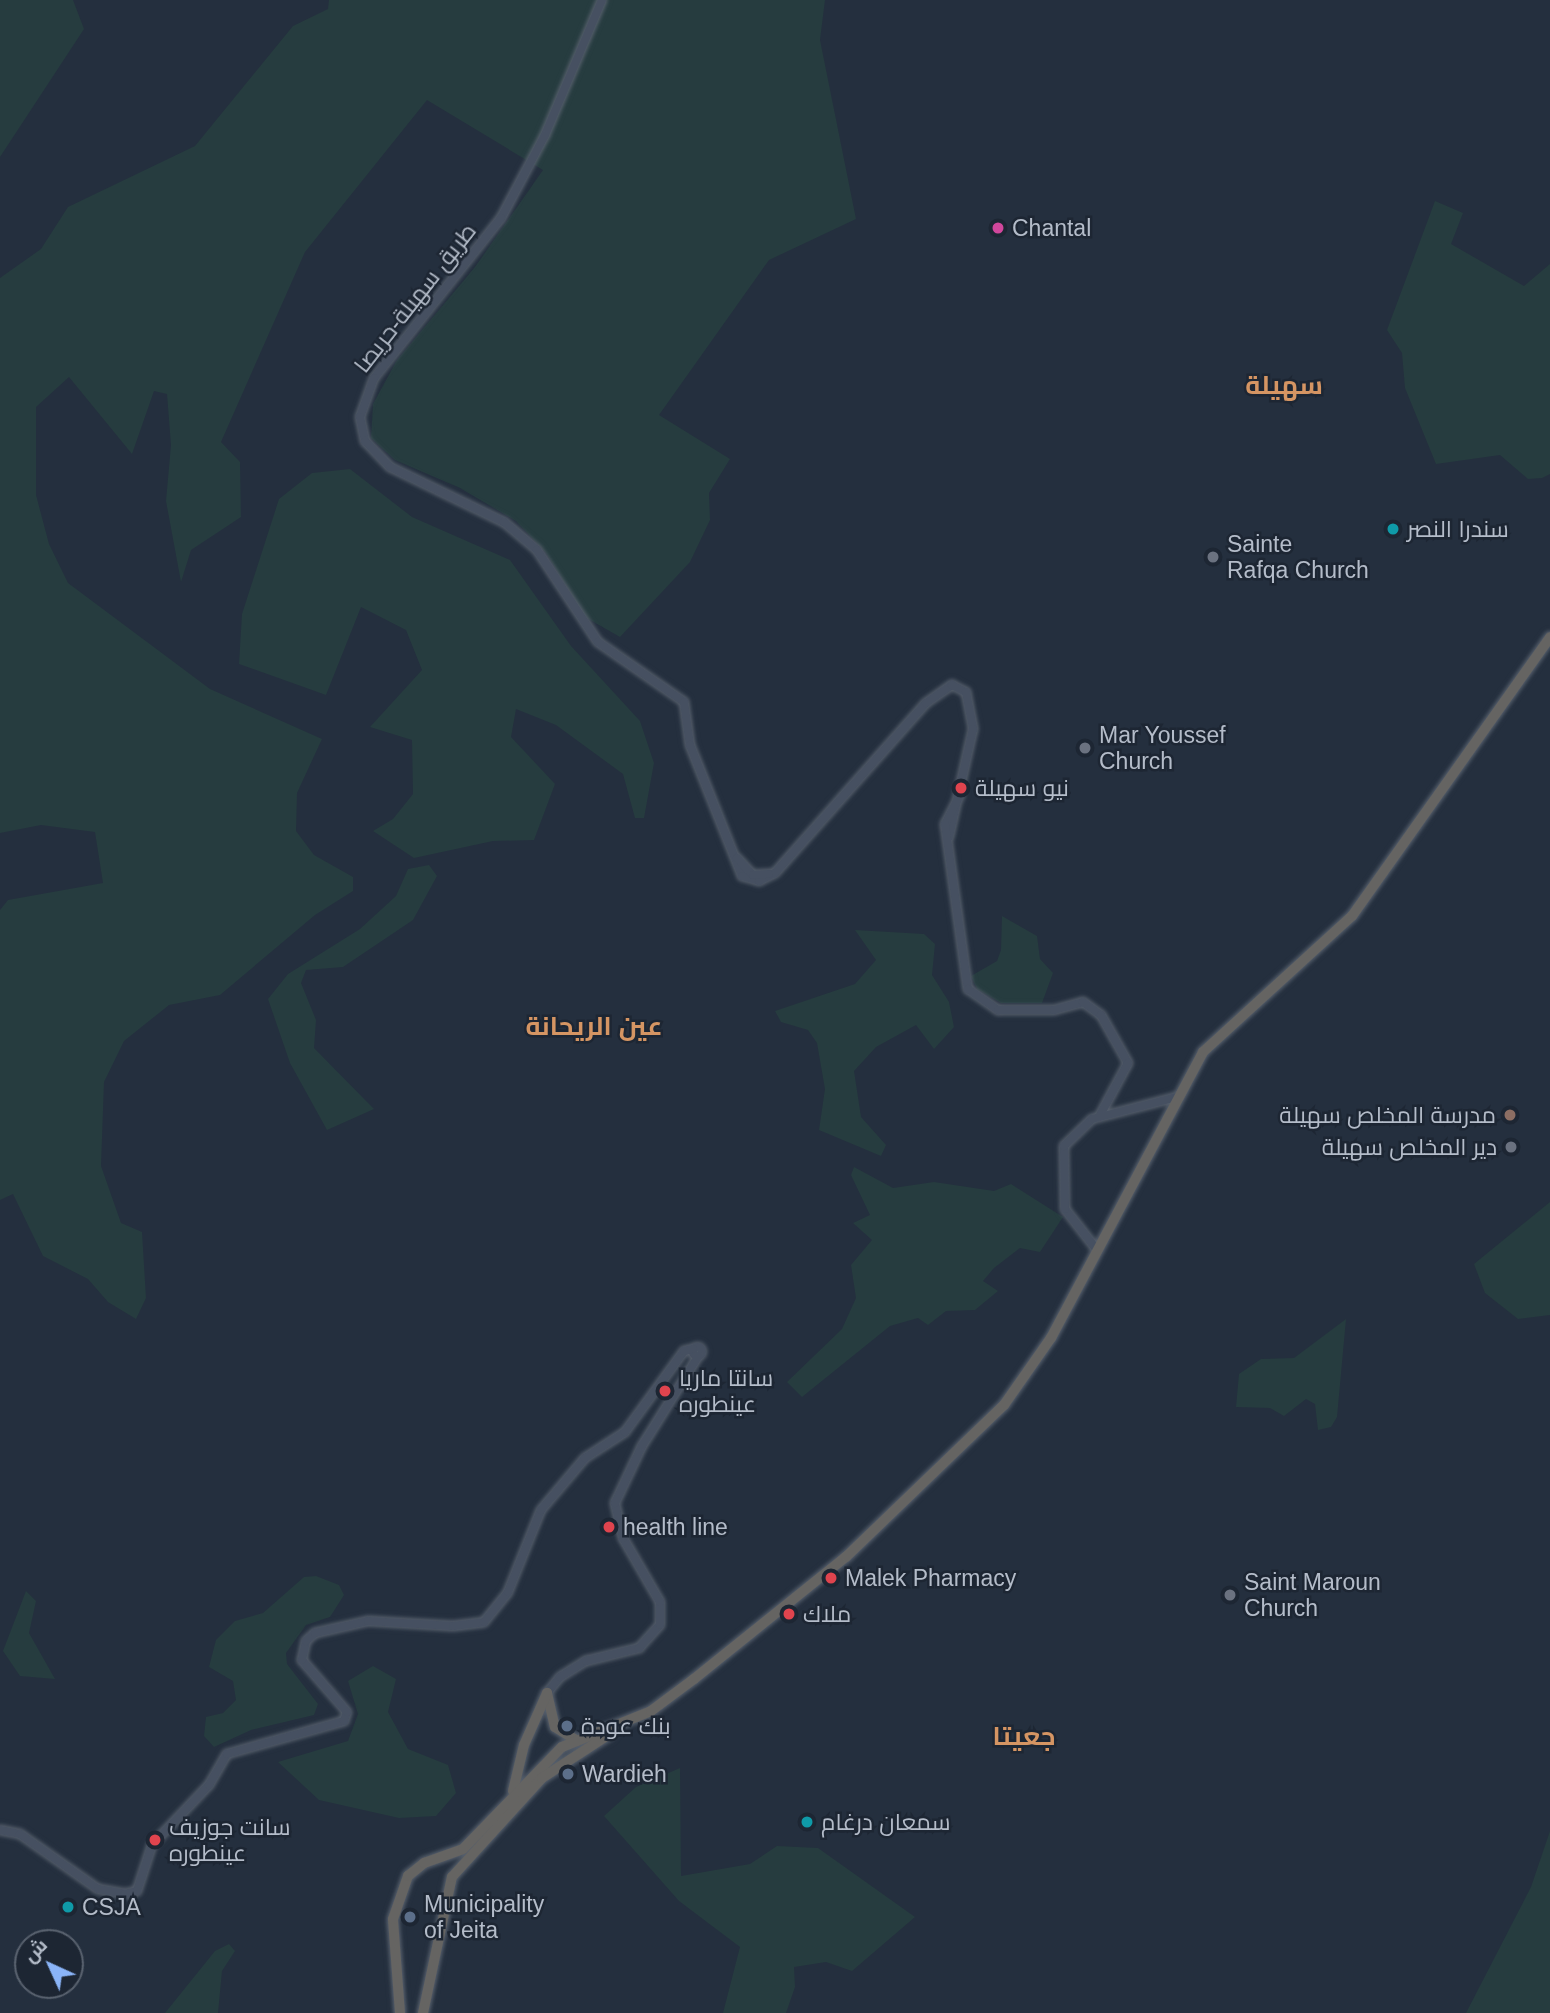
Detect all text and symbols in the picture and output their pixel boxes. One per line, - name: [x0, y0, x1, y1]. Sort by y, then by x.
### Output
- place label: Chantal: [1012, 214, 1091, 242]
- street label: طريق سهيلة-حريصا: [348, 218, 482, 378]
- marker: Chantal: [990, 220, 1006, 236]
- district label: سهيلة: [1245, 370, 1323, 402]
- place label: سندرا النصر: [1407, 515, 1509, 543]
- marker: سندرا النصر: [1385, 521, 1401, 537]
- place label: Sainte Rafqa Church: [1227, 530, 1369, 584]
- marker: Sainte Rafqa Church: [1205, 549, 1221, 565]
- place label: Mar Youssef Church: [1099, 721, 1226, 775]
- marker: Mar Youssef Church: [1077, 740, 1093, 756]
- place label: نيو سهيلة: [975, 774, 1069, 802]
- marker: نيو سهيلة: [953, 780, 969, 796]
- district label: عين الريحانة: [526, 1011, 662, 1043]
- place label: مدرسة المخلص سهيلة: [1279, 1101, 1496, 1129]
- marker: مدرسة المخلص سهيلة: [1502, 1107, 1518, 1123]
- place label: دير المخلص سهيلة: [1322, 1133, 1497, 1161]
- marker: دير المخلص سهيلة: [1503, 1139, 1519, 1155]
- place label: سانتا ماريا عينطوره: [679, 1364, 773, 1418]
- marker: سانتا ماريا عينطوره: [657, 1383, 673, 1399]
- place label: health line: [623, 1513, 728, 1541]
- marker: health line: [601, 1519, 617, 1535]
- place label: Malek Pharmacy: [845, 1564, 1016, 1592]
- place label: Saint Maroun Church: [1244, 1568, 1381, 1622]
- marker: Malek Pharmacy: [823, 1570, 839, 1586]
- marker: Saint Maroun Church: [1222, 1587, 1238, 1603]
- place label: ملاك: [803, 1600, 851, 1628]
- marker: ملاك: [781, 1606, 797, 1622]
- place label: بنك عودة: [581, 1712, 671, 1740]
- marker: بنك عودة: [559, 1718, 575, 1734]
- district label: جعيتا: [993, 1721, 1055, 1753]
- place label: Wardieh: [582, 1760, 667, 1788]
- marker: Wardieh: [560, 1766, 576, 1782]
- place label: سمعان درغام: [821, 1808, 951, 1836]
- place label: سانت جوزيف عينطوره: [169, 1813, 290, 1867]
- marker: سمعان درغام: [799, 1814, 815, 1830]
- marker: سانت جوزيف عينطوره: [147, 1832, 163, 1848]
- place label: Municipality of Jeita: [424, 1890, 544, 1944]
- place label: CSJA: [82, 1893, 141, 1921]
- marker: CSJA: [60, 1899, 76, 1915]
- marker: Municipality of Jeita: [402, 1909, 418, 1925]
- north arrow: [14, 1929, 84, 1999]
- text: ش: [19, 1934, 51, 1966]

